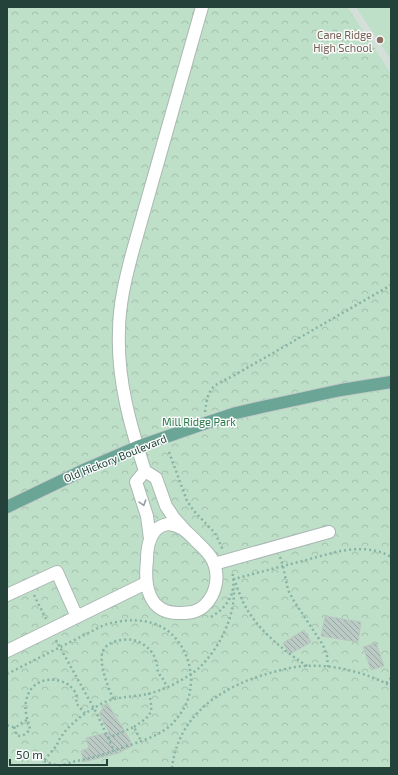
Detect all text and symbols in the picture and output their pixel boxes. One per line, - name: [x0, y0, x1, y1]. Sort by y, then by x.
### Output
- place label: Cane Ridge High School: [313, 28, 373, 54]
- marker: Cane Ridge High School: [375, 35, 385, 45]
- park label: Mill Ridge Park: [162, 415, 236, 428]
- street label: Old Hickory Boulevard: [62, 431, 168, 485]
- one-way arrow: [138, 500, 147, 507]
- scale bar: [10, 741, 107, 767]
- text: 50 m: [16, 747, 43, 761]

